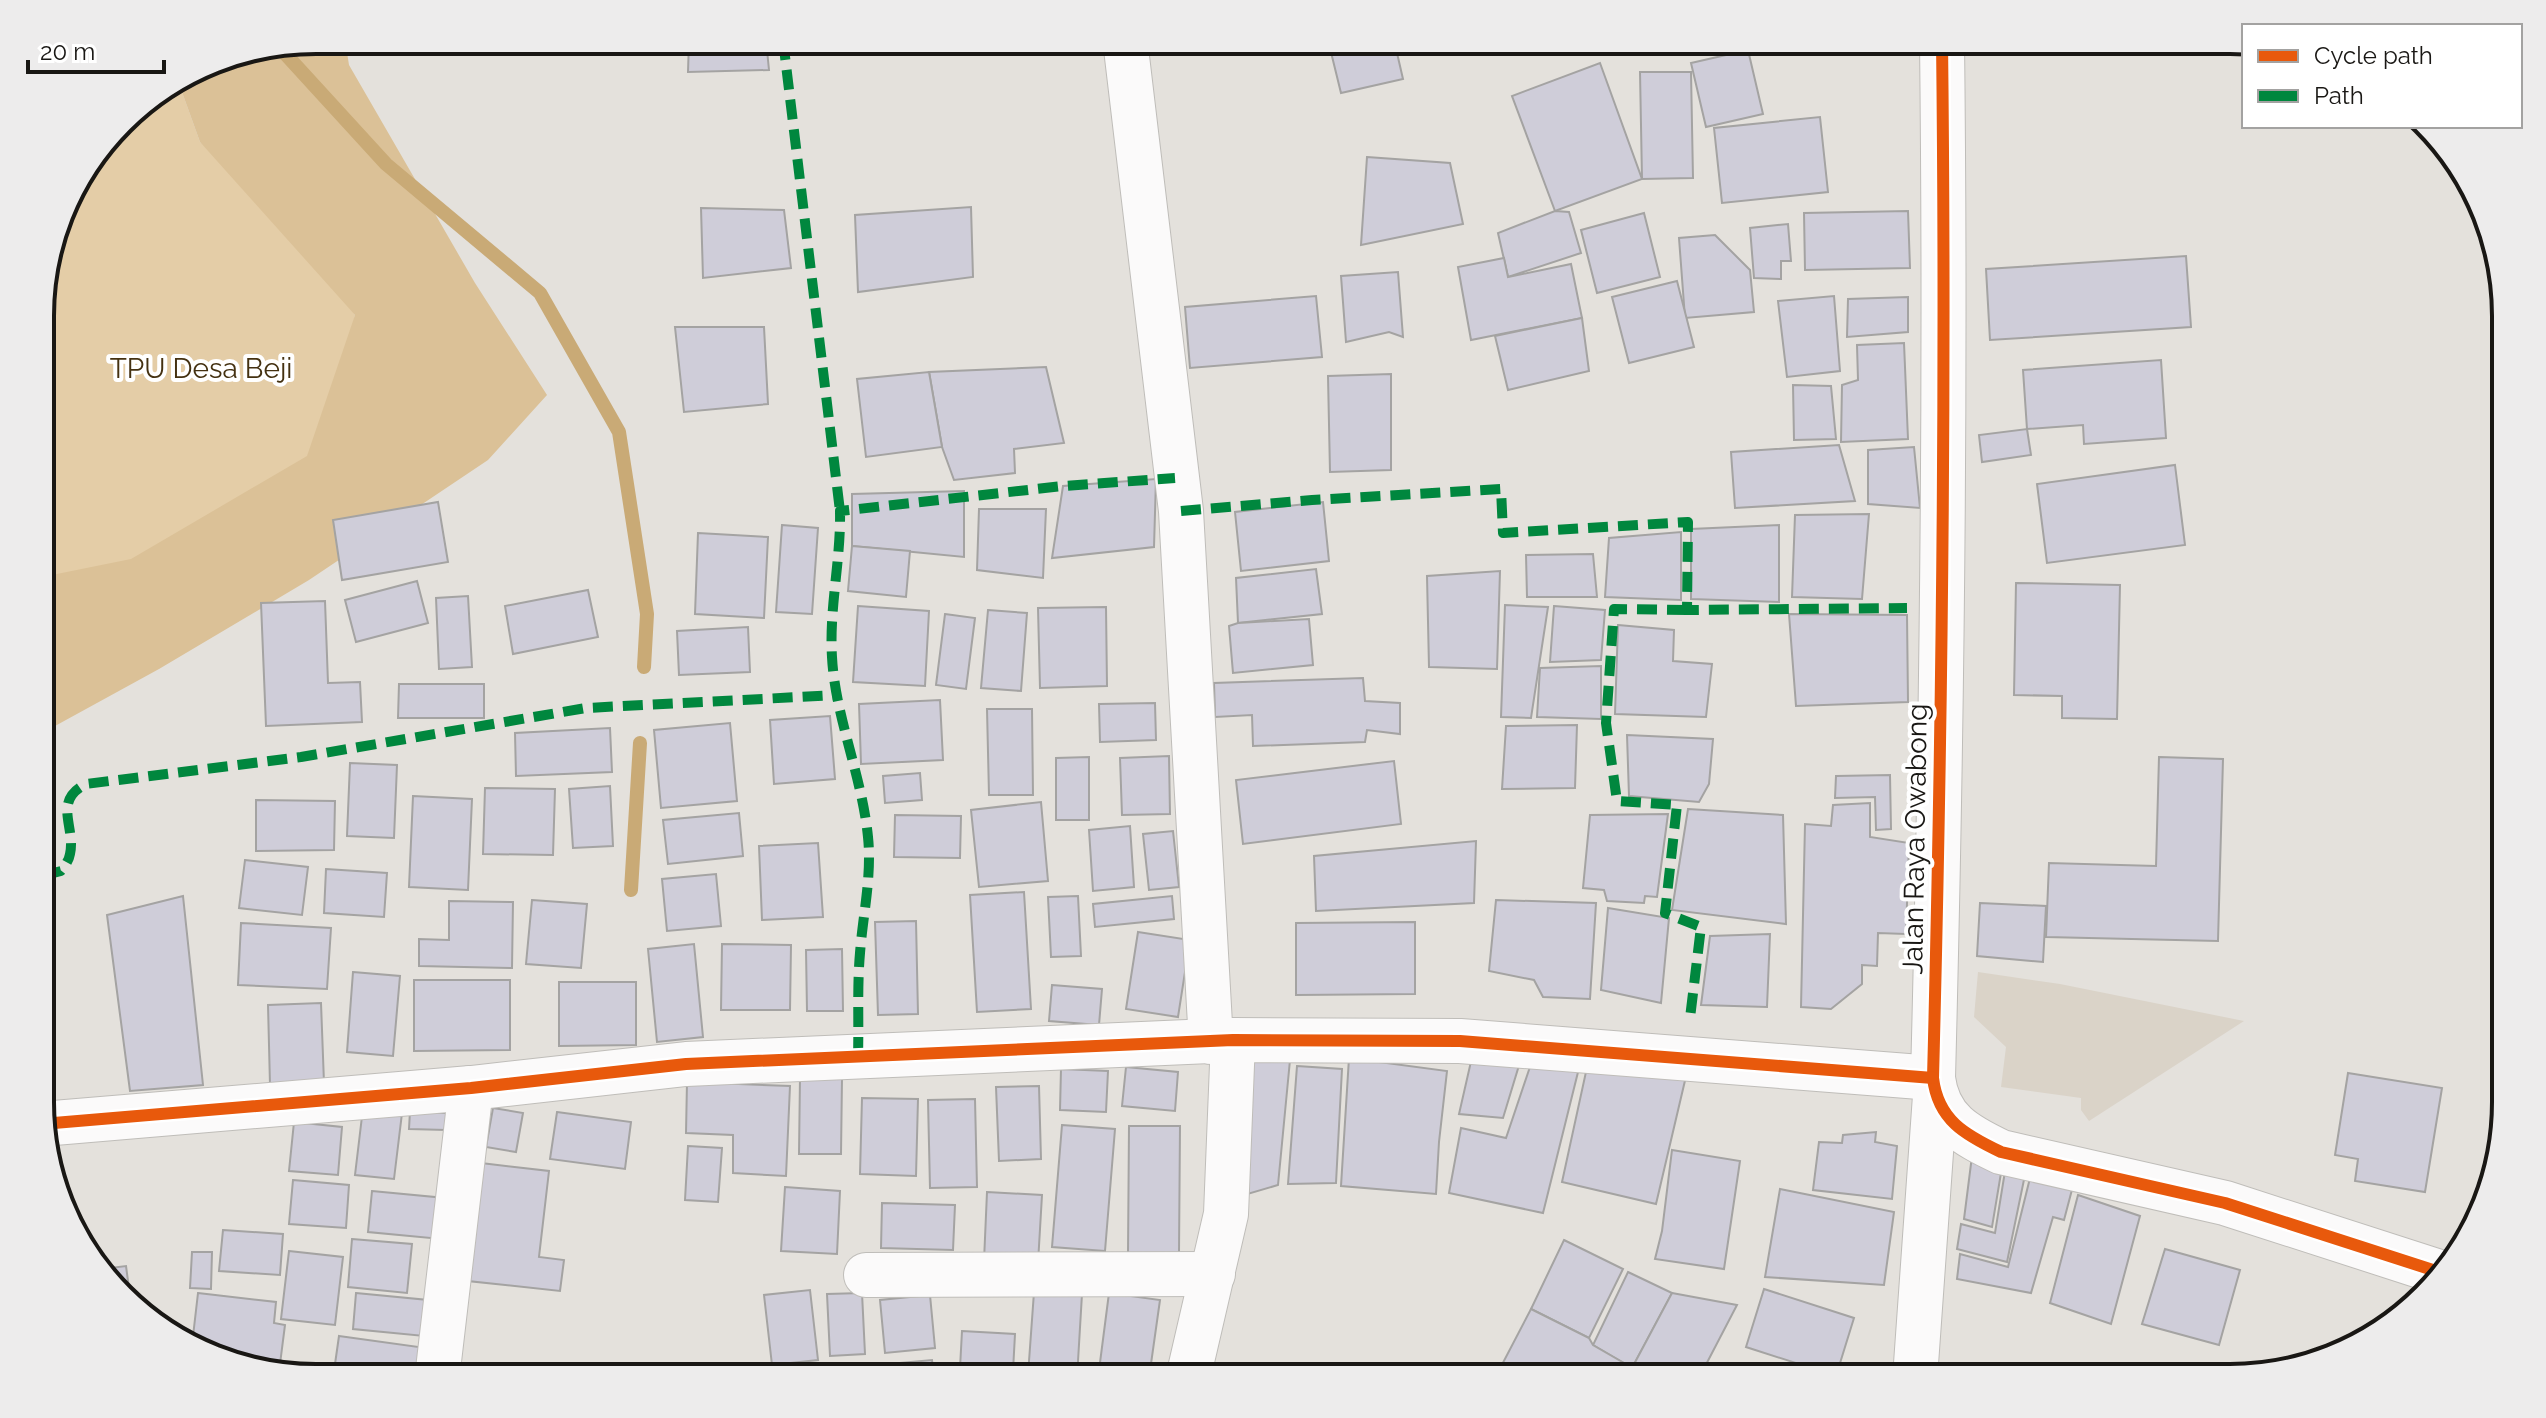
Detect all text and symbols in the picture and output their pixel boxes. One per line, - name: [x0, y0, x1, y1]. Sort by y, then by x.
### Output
- scale bar: [28, 24, 164, 74]
- legend: [2242, 24, 2522, 128]
- text: 20 m: [40, 37, 95, 66]
- text: Cycle path: [2314, 41, 2433, 70]
- text: Path: [2314, 81, 2364, 110]
- park label: TPU Desa Beji: [110, 352, 292, 385]
- street label: Jalan Raya Owabong: [1896, 703, 1934, 975]

